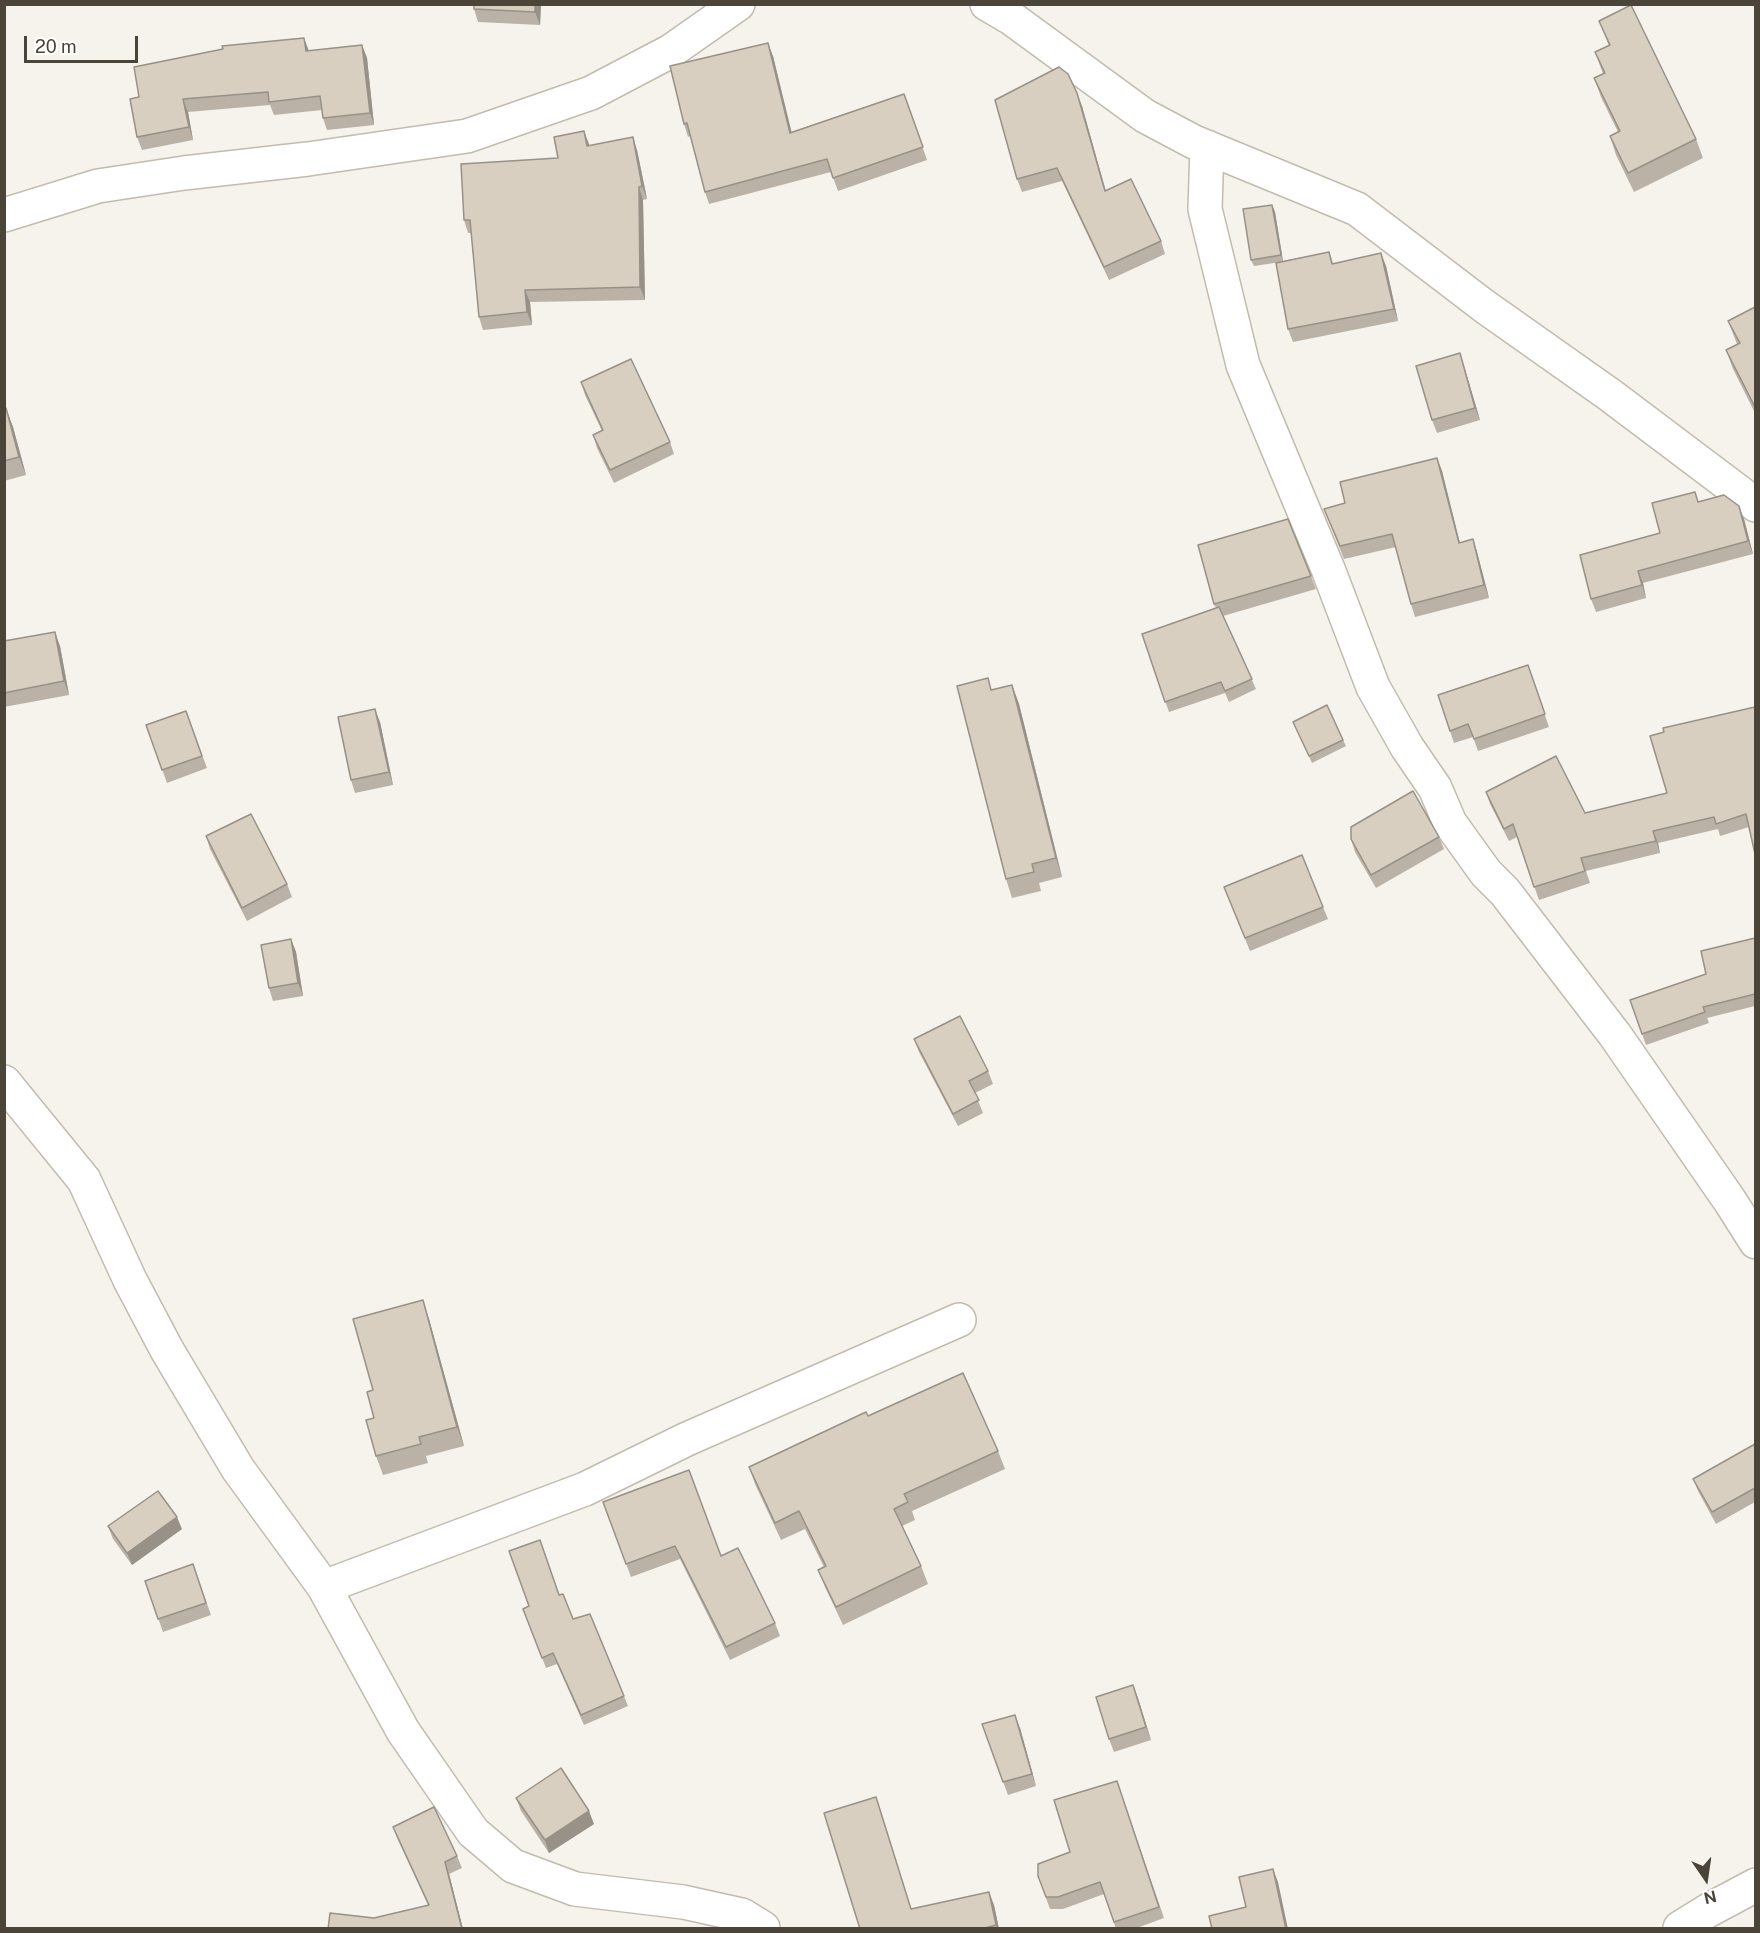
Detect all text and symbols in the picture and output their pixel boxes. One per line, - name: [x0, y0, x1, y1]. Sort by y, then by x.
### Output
- scale bar: [27, 24, 141, 62]
- text: 20 m: [35, 36, 77, 57]
- north arrow: [1676, 1849, 1736, 1909]
- text: N: [1702, 1886, 1718, 1908]

